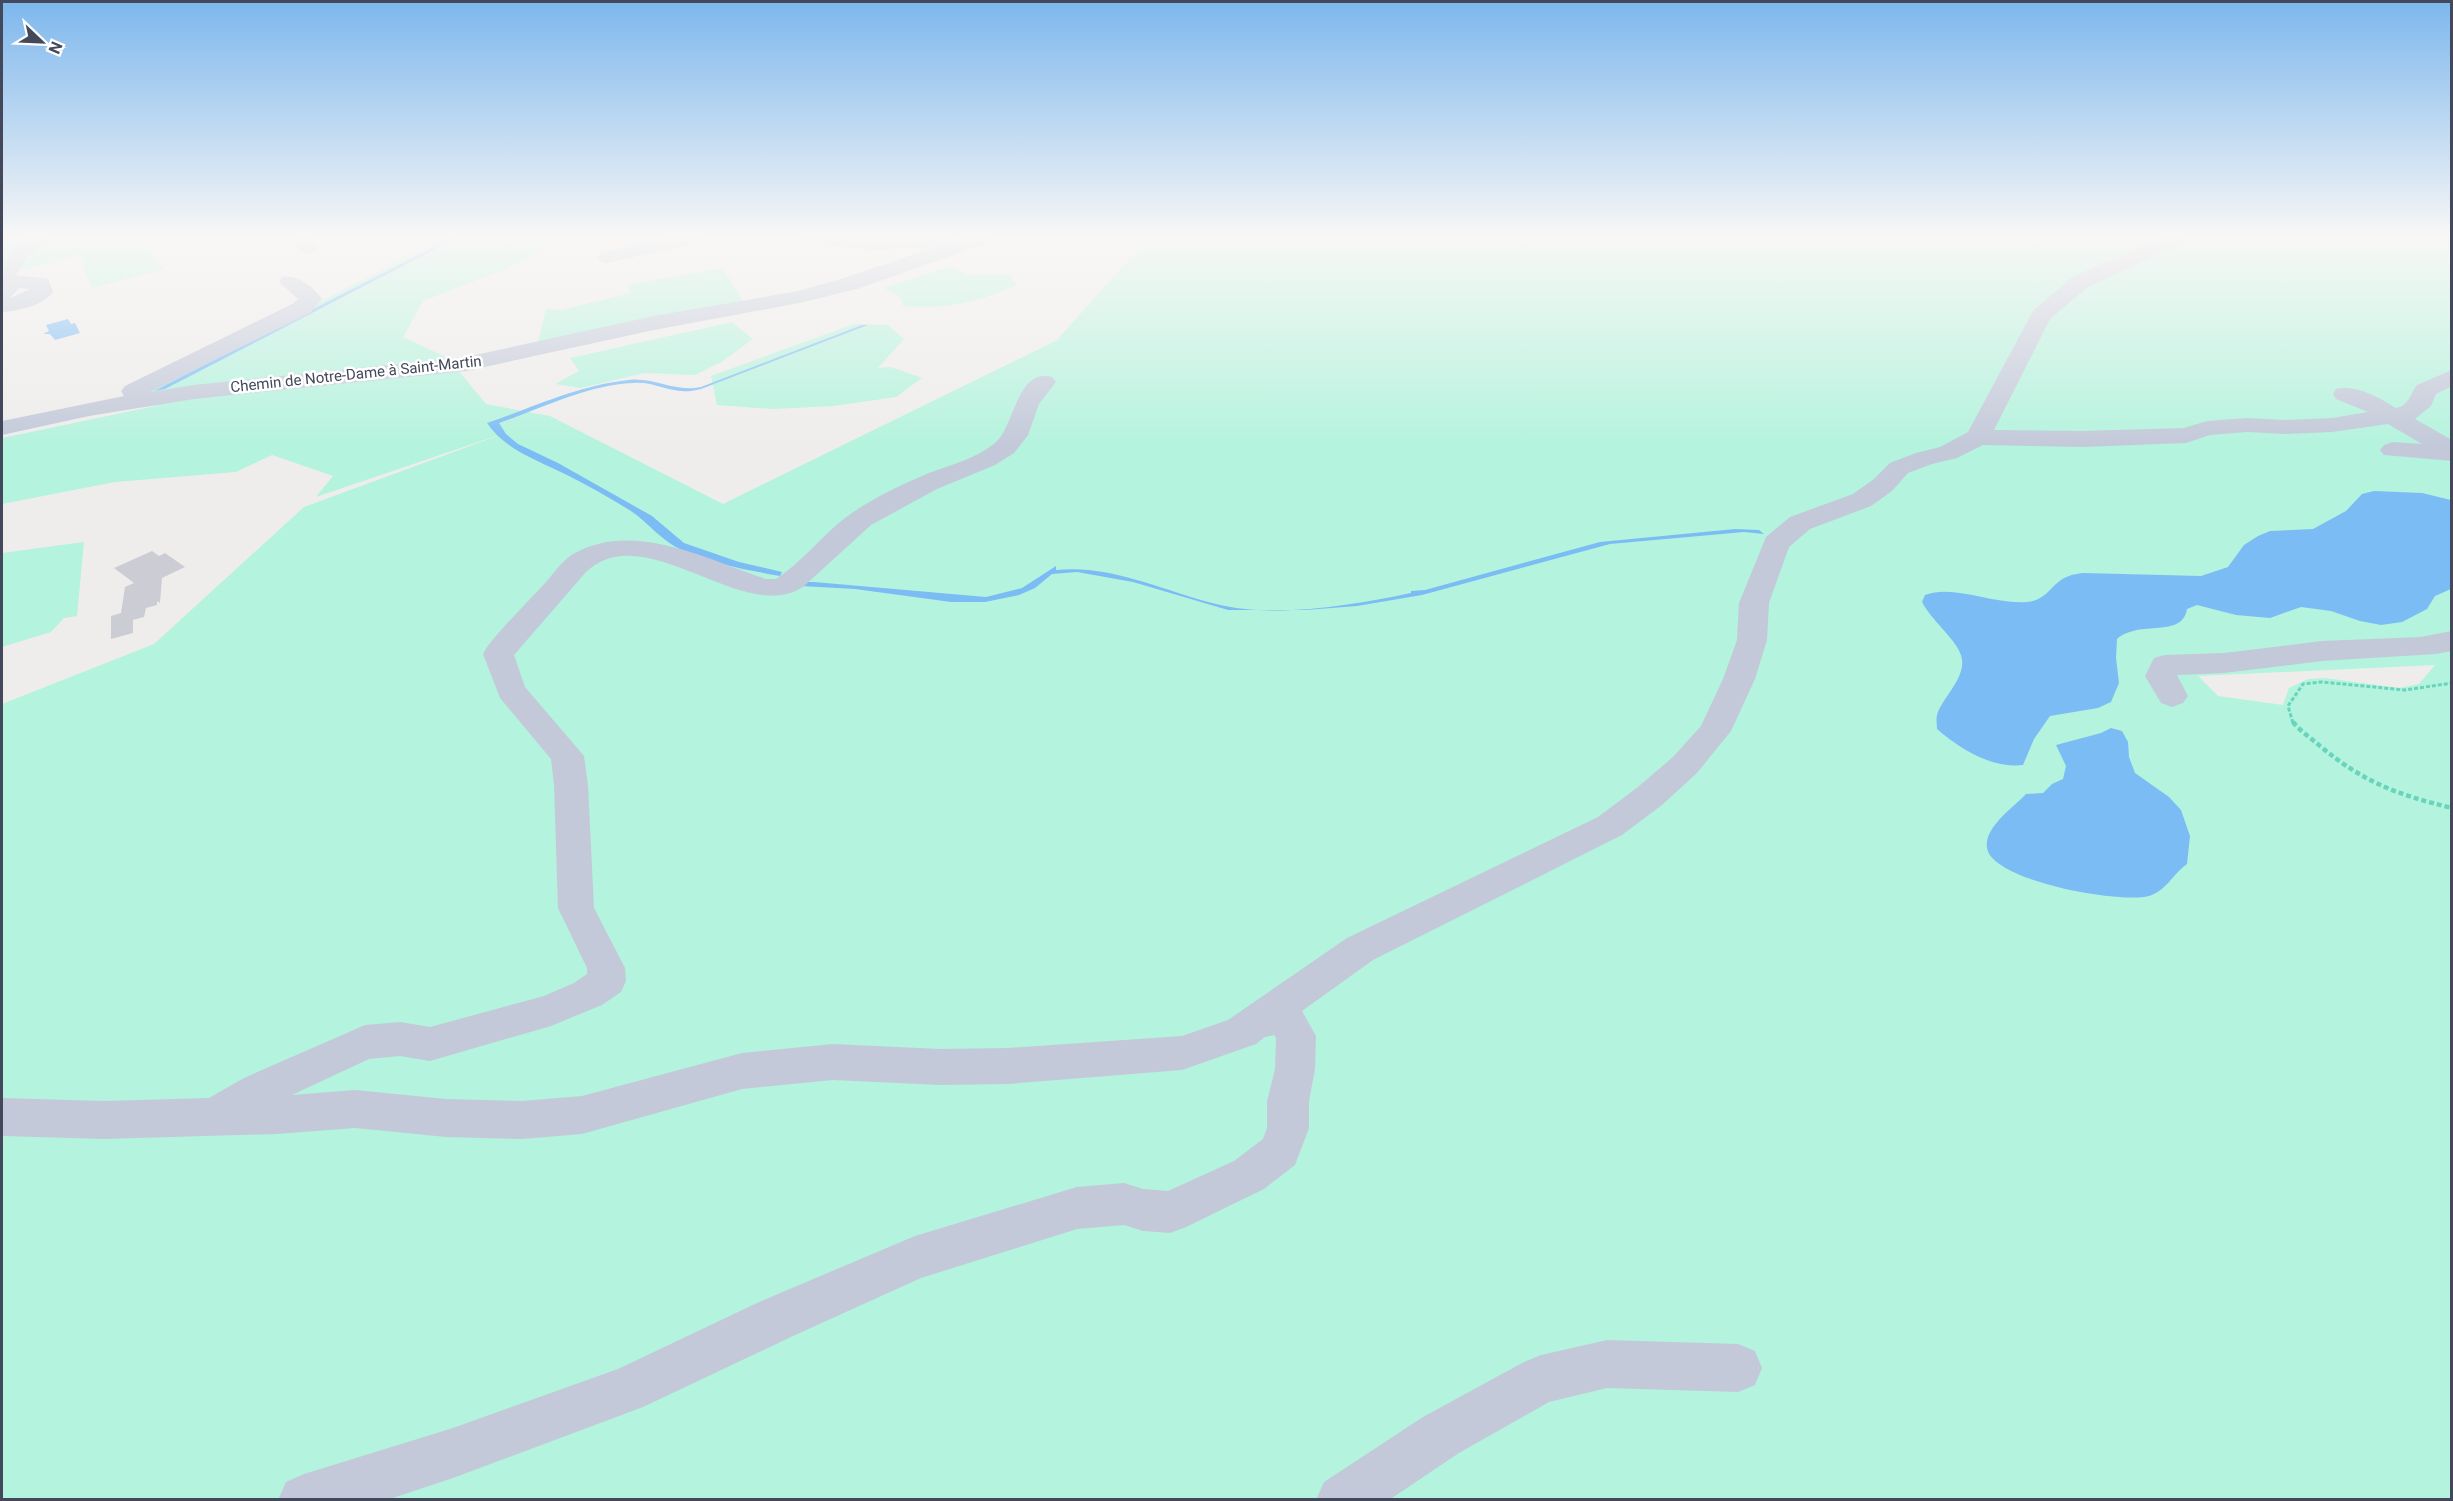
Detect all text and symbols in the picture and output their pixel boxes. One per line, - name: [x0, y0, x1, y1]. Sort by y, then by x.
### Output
- north arrow: [12, 12, 72, 72]
- text: N: [44, 39, 66, 57]
- street label: Chemin de Notre-Dame à Saint-Martin: [230, 352, 482, 396]

